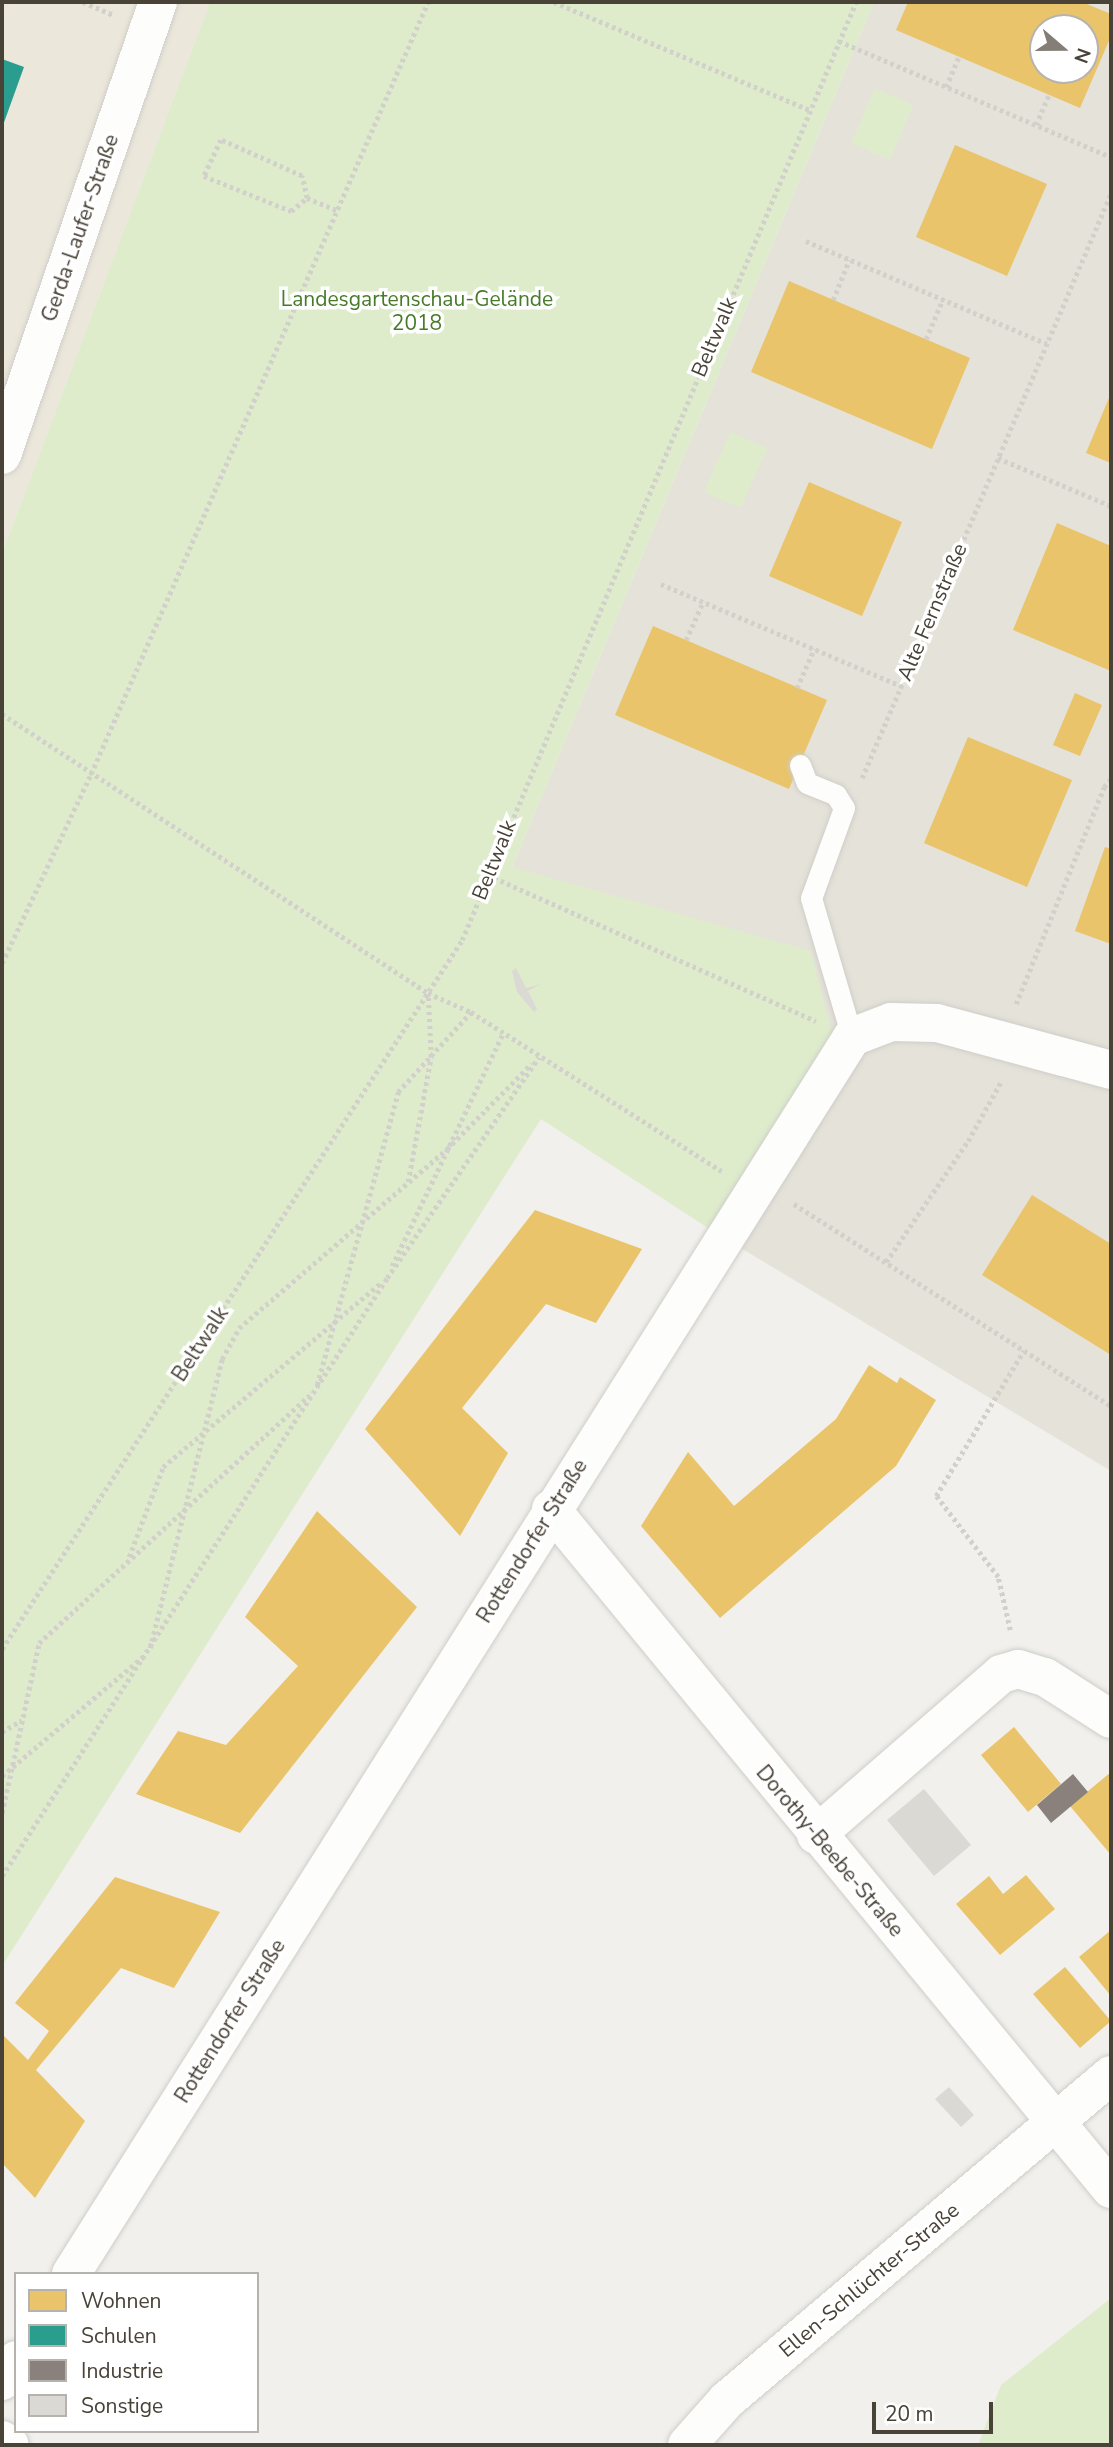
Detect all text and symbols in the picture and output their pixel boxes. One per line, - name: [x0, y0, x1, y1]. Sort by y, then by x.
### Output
- north arrow: [1029, 14, 1099, 84]
- text: N: [1067, 44, 1097, 67]
- street label: Gerda-Laufer-Straße: [36, 131, 124, 325]
- park label: Landesgartenschau-Gelände 2018: [281, 286, 553, 336]
- street label: Beltwalk: [686, 293, 742, 381]
- street label: Alte Fernstraße: [892, 539, 972, 685]
- street label: Beltwalk: [467, 816, 521, 904]
- street label: Beltwalk: [167, 1302, 233, 1386]
- street label: Rottendorfer Straße: [471, 1454, 593, 1628]
- street label: Dorothy-Beebe-Straße: [751, 1760, 909, 1942]
- street label: Rottendorfer Straße: [169, 1934, 291, 2108]
- street label: Ellen-Schlüchter-Straße: [774, 2197, 964, 2363]
- legend: [14, 2272, 259, 2433]
- text: Wohnen: [81, 2287, 162, 2315]
- text: Schulen: [81, 2322, 157, 2350]
- text: Industrie: [81, 2357, 163, 2385]
- scale bar: [875, 2388, 996, 2432]
- text: Sonstige: [81, 2392, 163, 2420]
- text: 20 m: [885, 2400, 934, 2428]

